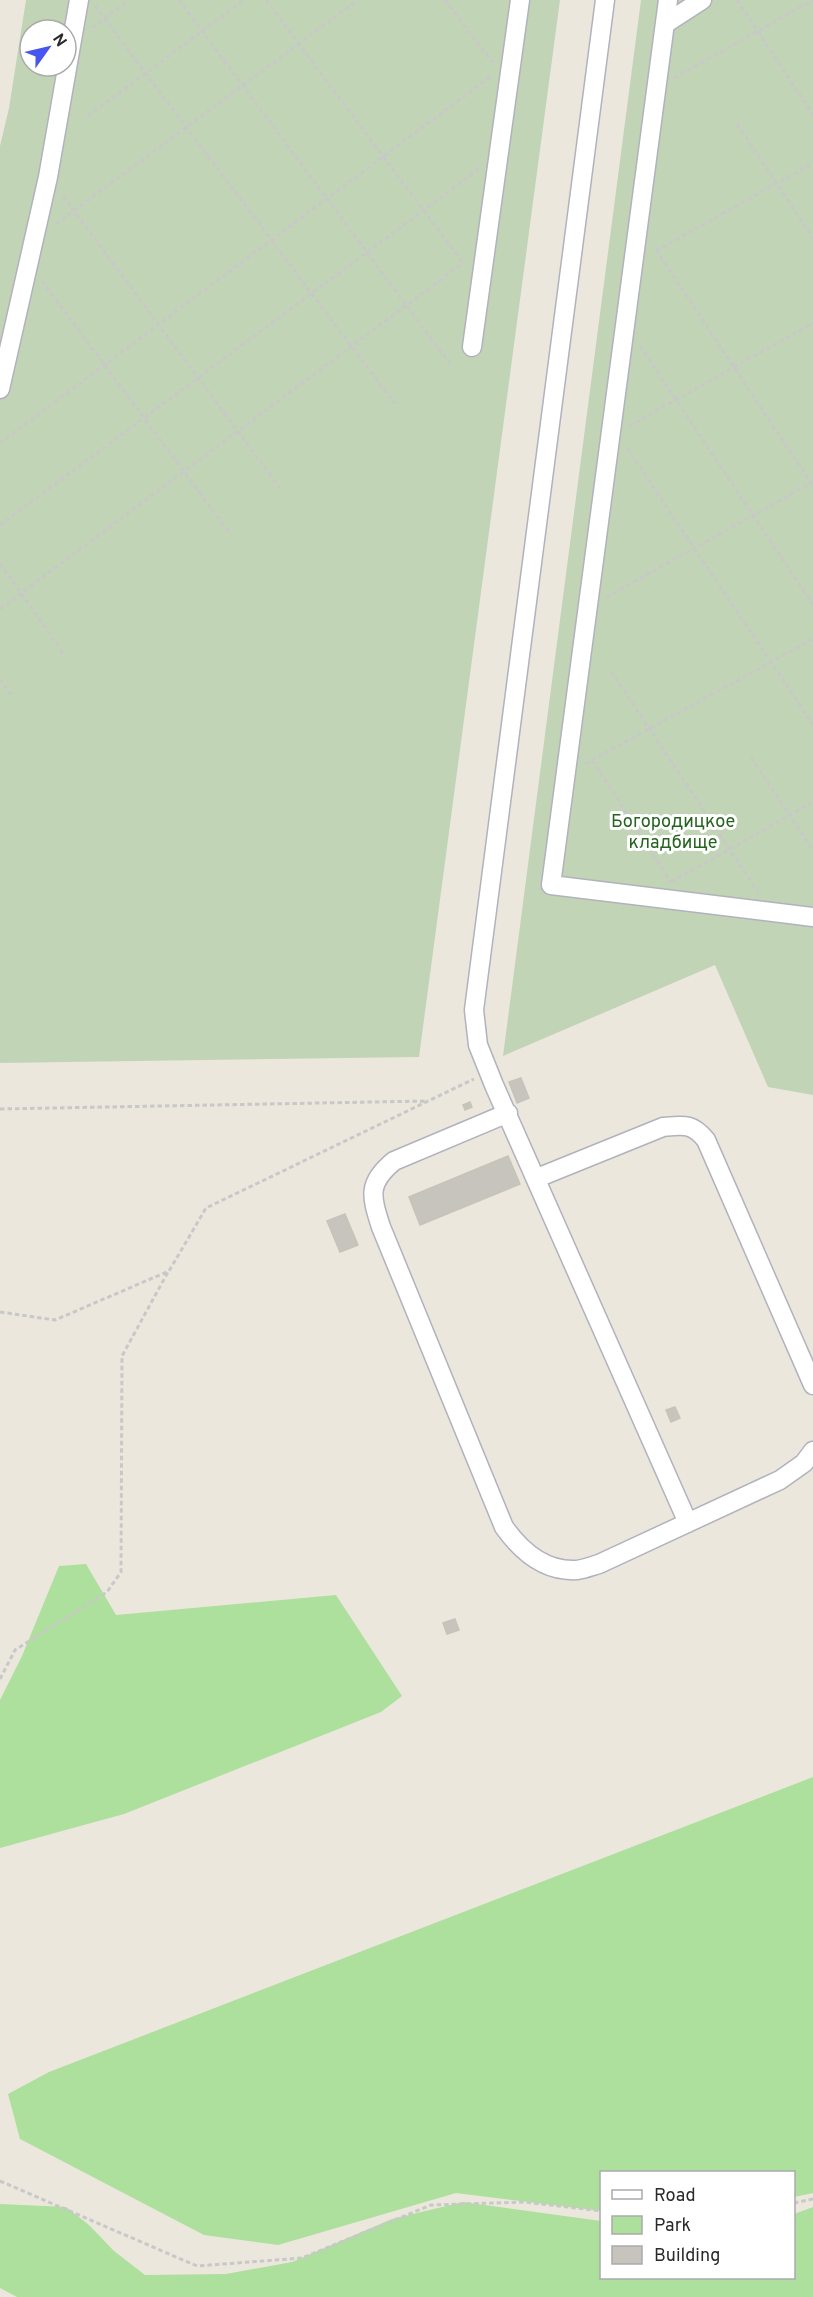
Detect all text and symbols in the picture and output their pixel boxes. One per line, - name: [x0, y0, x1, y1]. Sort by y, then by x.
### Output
- north arrow: [18, 18, 78, 78]
- text: N: [47, 30, 70, 51]
- park label: Богородицкое кладбище: [611, 811, 735, 855]
- legend: [600, 2171, 795, 2279]
- text: Road: [654, 2185, 696, 2208]
- text: Park: [654, 2215, 691, 2238]
- text: Building: [654, 2245, 720, 2268]

